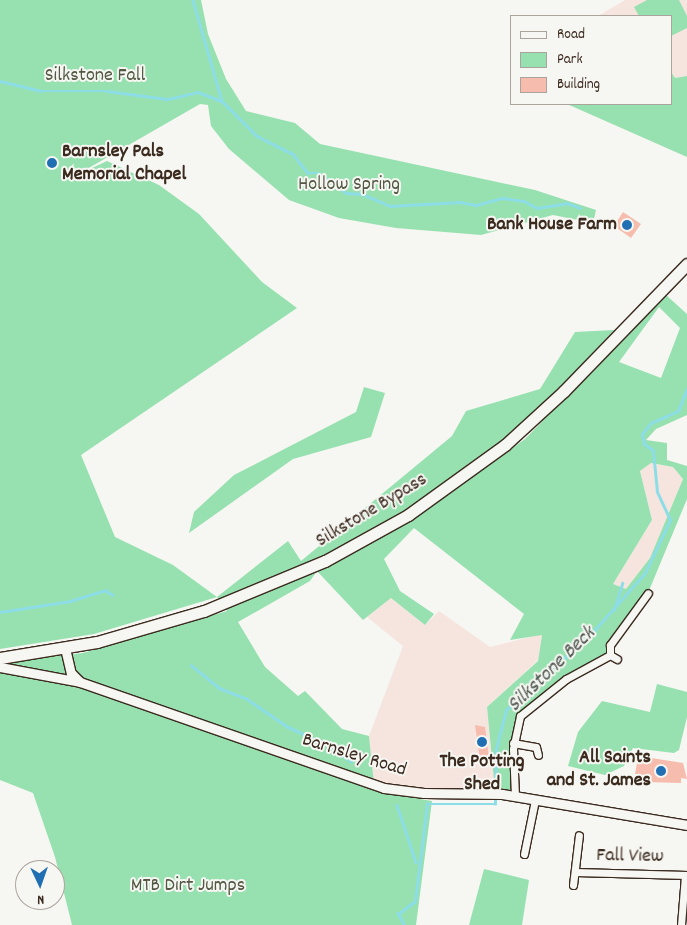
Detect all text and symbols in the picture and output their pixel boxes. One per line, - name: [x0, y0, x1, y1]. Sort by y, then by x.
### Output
- legend: [510, 15, 672, 105]
- text: Road: [557, 24, 585, 46]
- text: Park: [557, 49, 583, 71]
- park label: Silkstone Fall: [45, 64, 145, 88]
- text: Building: [557, 74, 600, 96]
- place label: Barnsley Pals Memorial Chapel: [62, 140, 186, 187]
- marker: Barnsley Pals Memorial Chapel: [46, 157, 58, 169]
- park label: Hollow Spring: [298, 173, 400, 197]
- place label: Bank House Farm: [487, 213, 617, 237]
- marker: Bank House Farm: [621, 219, 633, 231]
- street label: Silkstone Bypass: [312, 468, 432, 554]
- water label: Silkstone Beck: [503, 622, 601, 718]
- street label: Barnsley Road: [299, 729, 409, 783]
- marker: The Potting Shed: [476, 736, 488, 748]
- place label: All Saints and St. James: [547, 747, 651, 794]
- place label: The Potting Shed: [440, 750, 524, 797]
- marker: All Saints and St. James: [655, 765, 667, 777]
- street label: Fall View: [596, 844, 664, 870]
- north arrow: [15, 860, 65, 910]
- park label: MTB Dirt Jumps: [131, 874, 245, 898]
- text: N: [37, 889, 45, 909]

